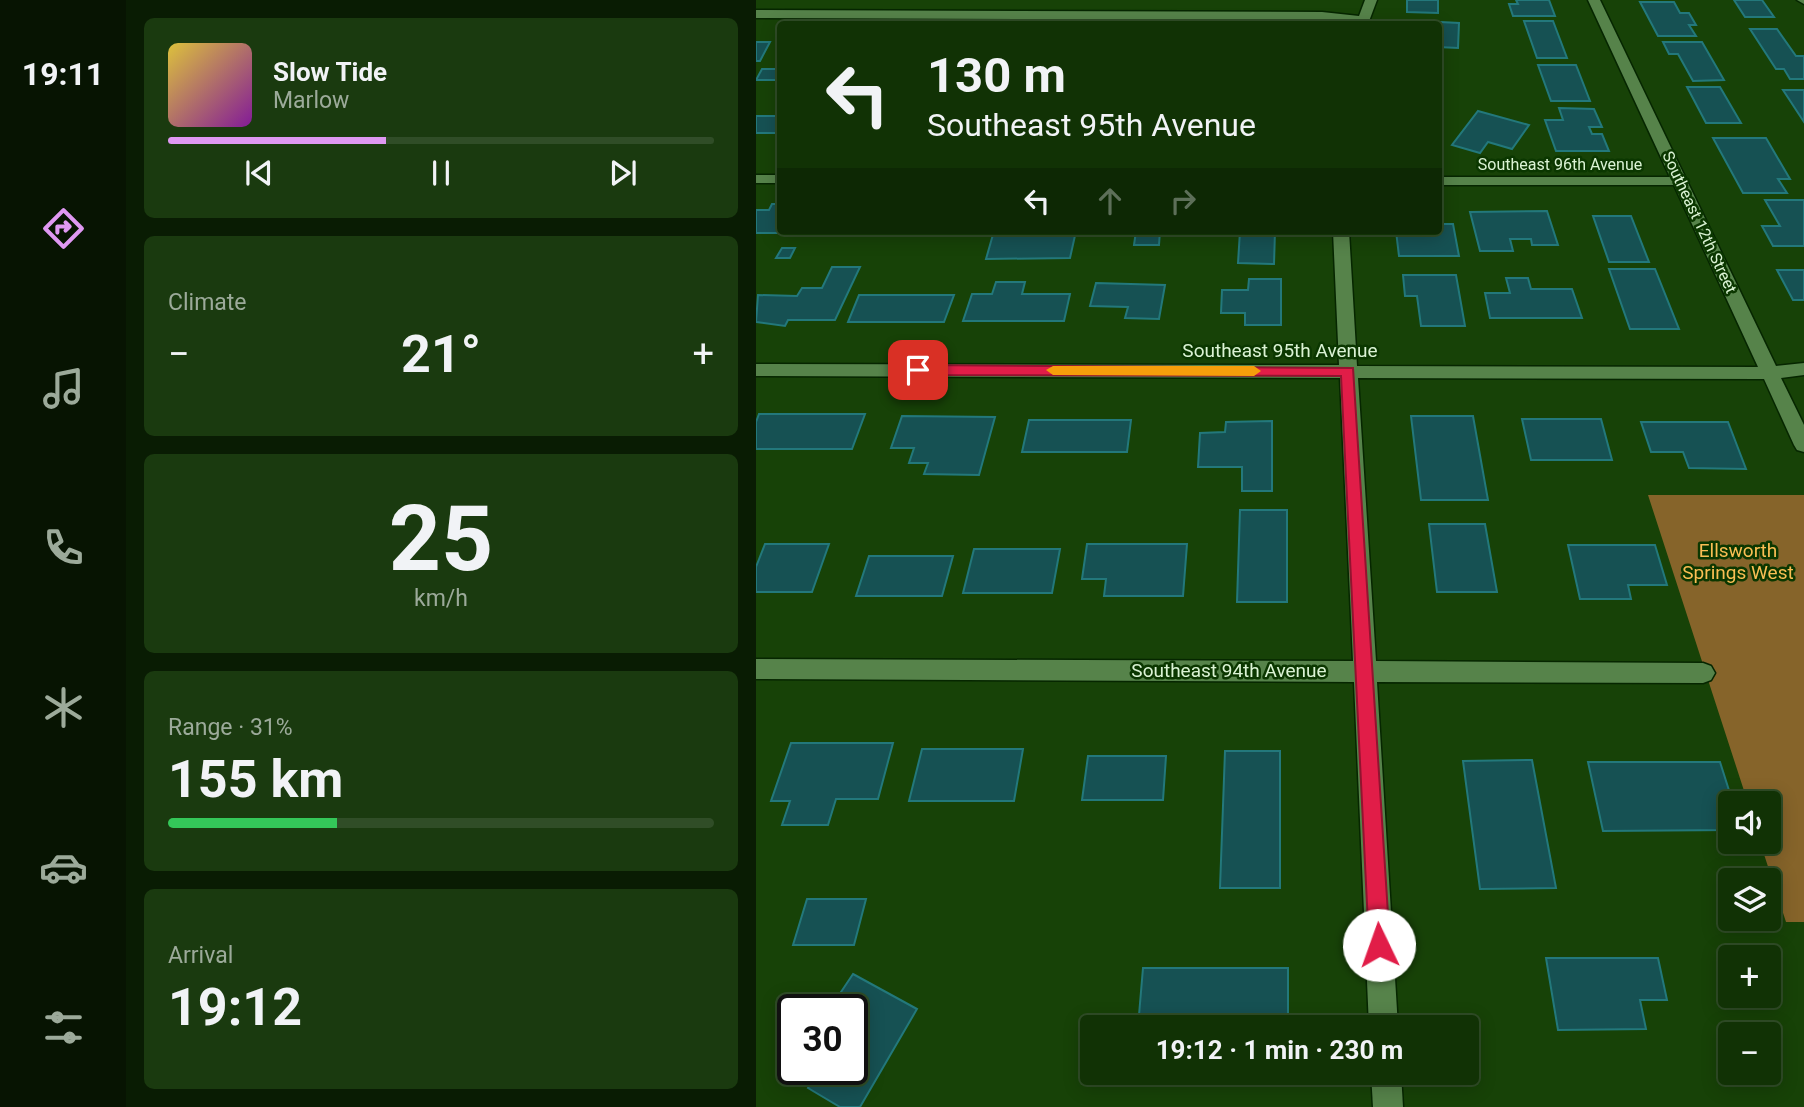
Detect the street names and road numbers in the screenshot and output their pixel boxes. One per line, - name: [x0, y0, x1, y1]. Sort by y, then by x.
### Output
- street label: Southeast 12th Street: [1658, 148, 1741, 296]
- street label: Southeast 96th Avenue: [1478, 155, 1642, 174]
- street label: Southeast 95th Avenue: [1182, 339, 1378, 362]
- street label: Southeast 94th Avenue: [1131, 659, 1327, 682]

